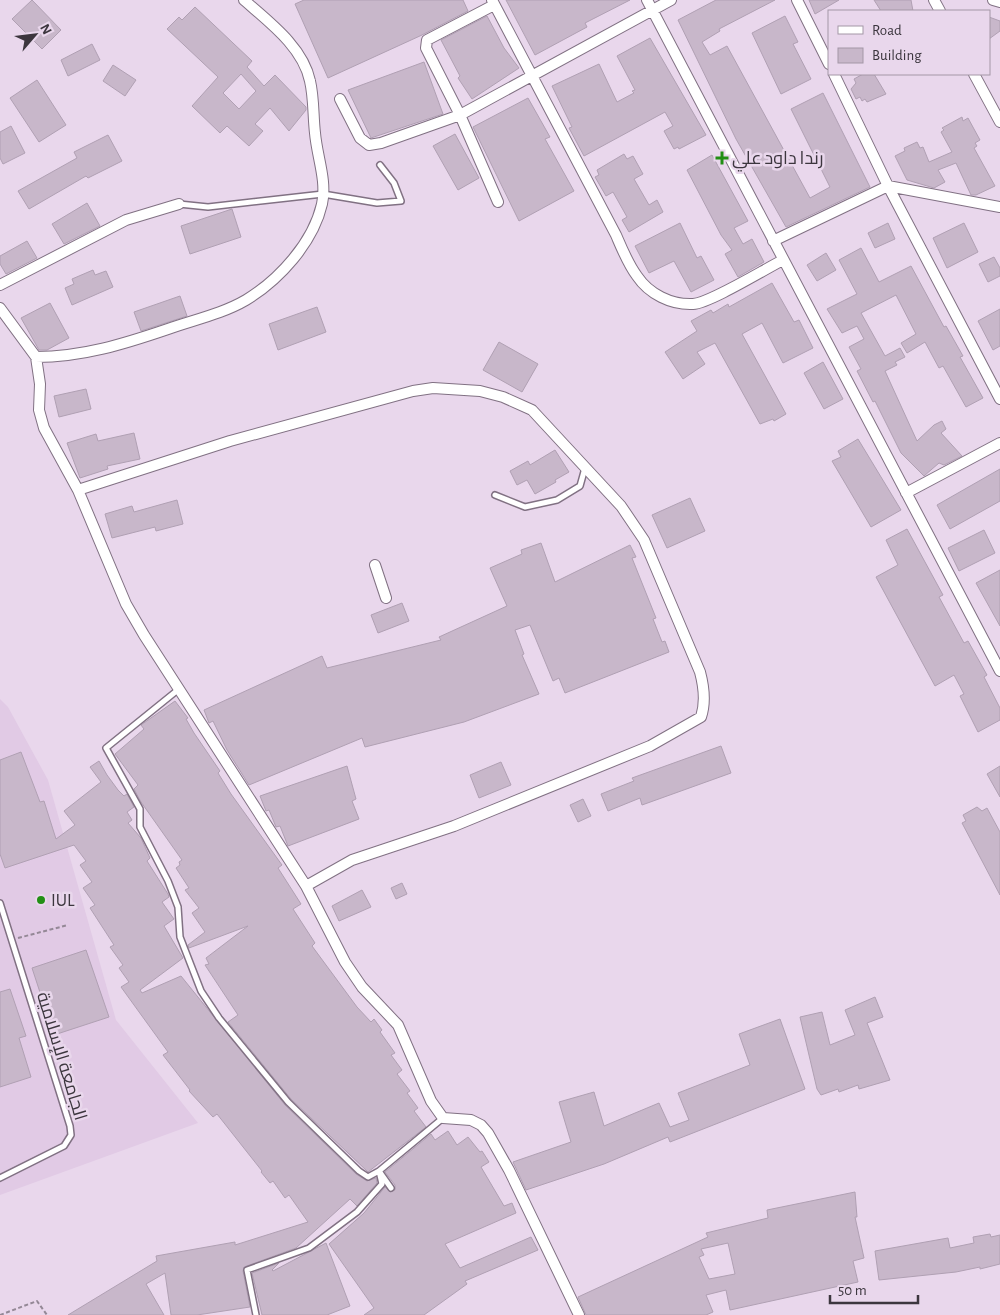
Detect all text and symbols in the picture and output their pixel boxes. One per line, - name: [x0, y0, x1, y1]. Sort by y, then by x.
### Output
- north arrow: [10, 10, 60, 60]
- legend: [828, 10, 990, 75]
- text: N: [37, 22, 54, 37]
- text: Road: [872, 23, 902, 38]
- text: Building: [872, 48, 922, 63]
- place label: رندا داود علي: [732, 150, 824, 172]
- marker: رندا داود علي: [716, 152, 728, 164]
- place label: IUL: [51, 892, 75, 910]
- marker: IUL: [35, 894, 47, 906]
- street label: الجامعة الإسلامية: [32, 990, 89, 1123]
- scale bar: [830, 1272, 918, 1304]
- text: 50 m: [838, 1283, 867, 1298]

